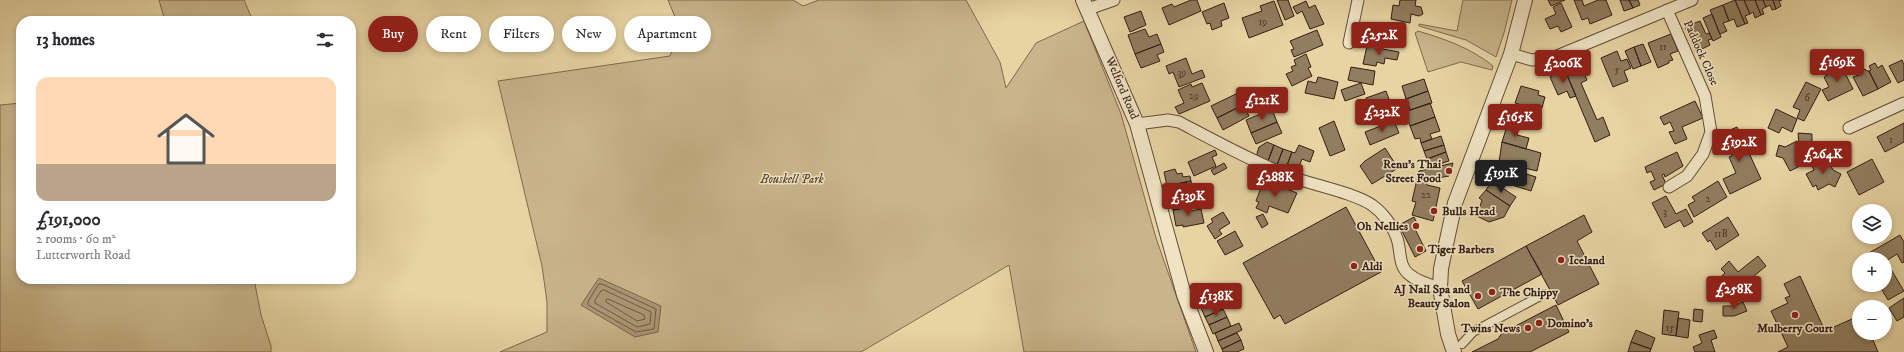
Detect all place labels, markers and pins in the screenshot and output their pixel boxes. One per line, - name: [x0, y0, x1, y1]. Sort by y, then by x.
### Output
- pin: £252K: [1351, 22, 1407, 56]
- pin: £169K: [1809, 49, 1865, 83]
- pin: £206K: [1535, 50, 1591, 84]
- pin: £121K: [1234, 87, 1290, 121]
- pin: £232K: [1354, 99, 1410, 133]
- pin: £165K: [1487, 104, 1543, 138]
- pin: £192K: [1711, 129, 1767, 163]
- pin: £264K: [1795, 141, 1851, 175]
- place label: Renu's Thai Street Food: [1383, 157, 1442, 186]
- pin: £191K: [1473, 160, 1529, 194]
- pin: £288K: [1247, 164, 1303, 198]
- marker: Renu's Thai Street Food: [1444, 166, 1454, 176]
- pin: £139K: [1160, 183, 1216, 217]
- place label: Bulls Head: [1442, 204, 1496, 219]
- marker: Bulls Head: [1429, 206, 1439, 216]
- place label: Oh Nellies: [1357, 219, 1408, 234]
- marker: Oh Nellies: [1411, 221, 1421, 231]
- place label: Tiger Barbers: [1427, 242, 1494, 257]
- marker: Tiger Barbers: [1415, 244, 1425, 254]
- place label: Iceland: [1569, 253, 1606, 268]
- marker: Iceland: [1556, 255, 1566, 265]
- place label: Aldi: [1361, 259, 1382, 274]
- marker: Aldi: [1349, 261, 1359, 271]
- pin: £258K: [1706, 276, 1762, 310]
- place label: AJ Nail Spa and Beauty Salon: [1393, 282, 1471, 311]
- pin: £138K: [1188, 283, 1244, 317]
- place label: The Chippy: [1499, 285, 1558, 300]
- marker: The Chippy: [1487, 287, 1497, 297]
- marker: AJ Nail Spa and Beauty Salon: [1473, 291, 1483, 301]
- marker: Mulberry Court: [1790, 310, 1800, 320]
- place label: Domino's: [1547, 316, 1593, 331]
- marker: Domino's: [1534, 318, 1544, 328]
- place label: Twins News: [1460, 321, 1520, 336]
- place label: Mulberry Court: [1757, 321, 1833, 336]
- marker: Twins News: [1523, 323, 1533, 333]

